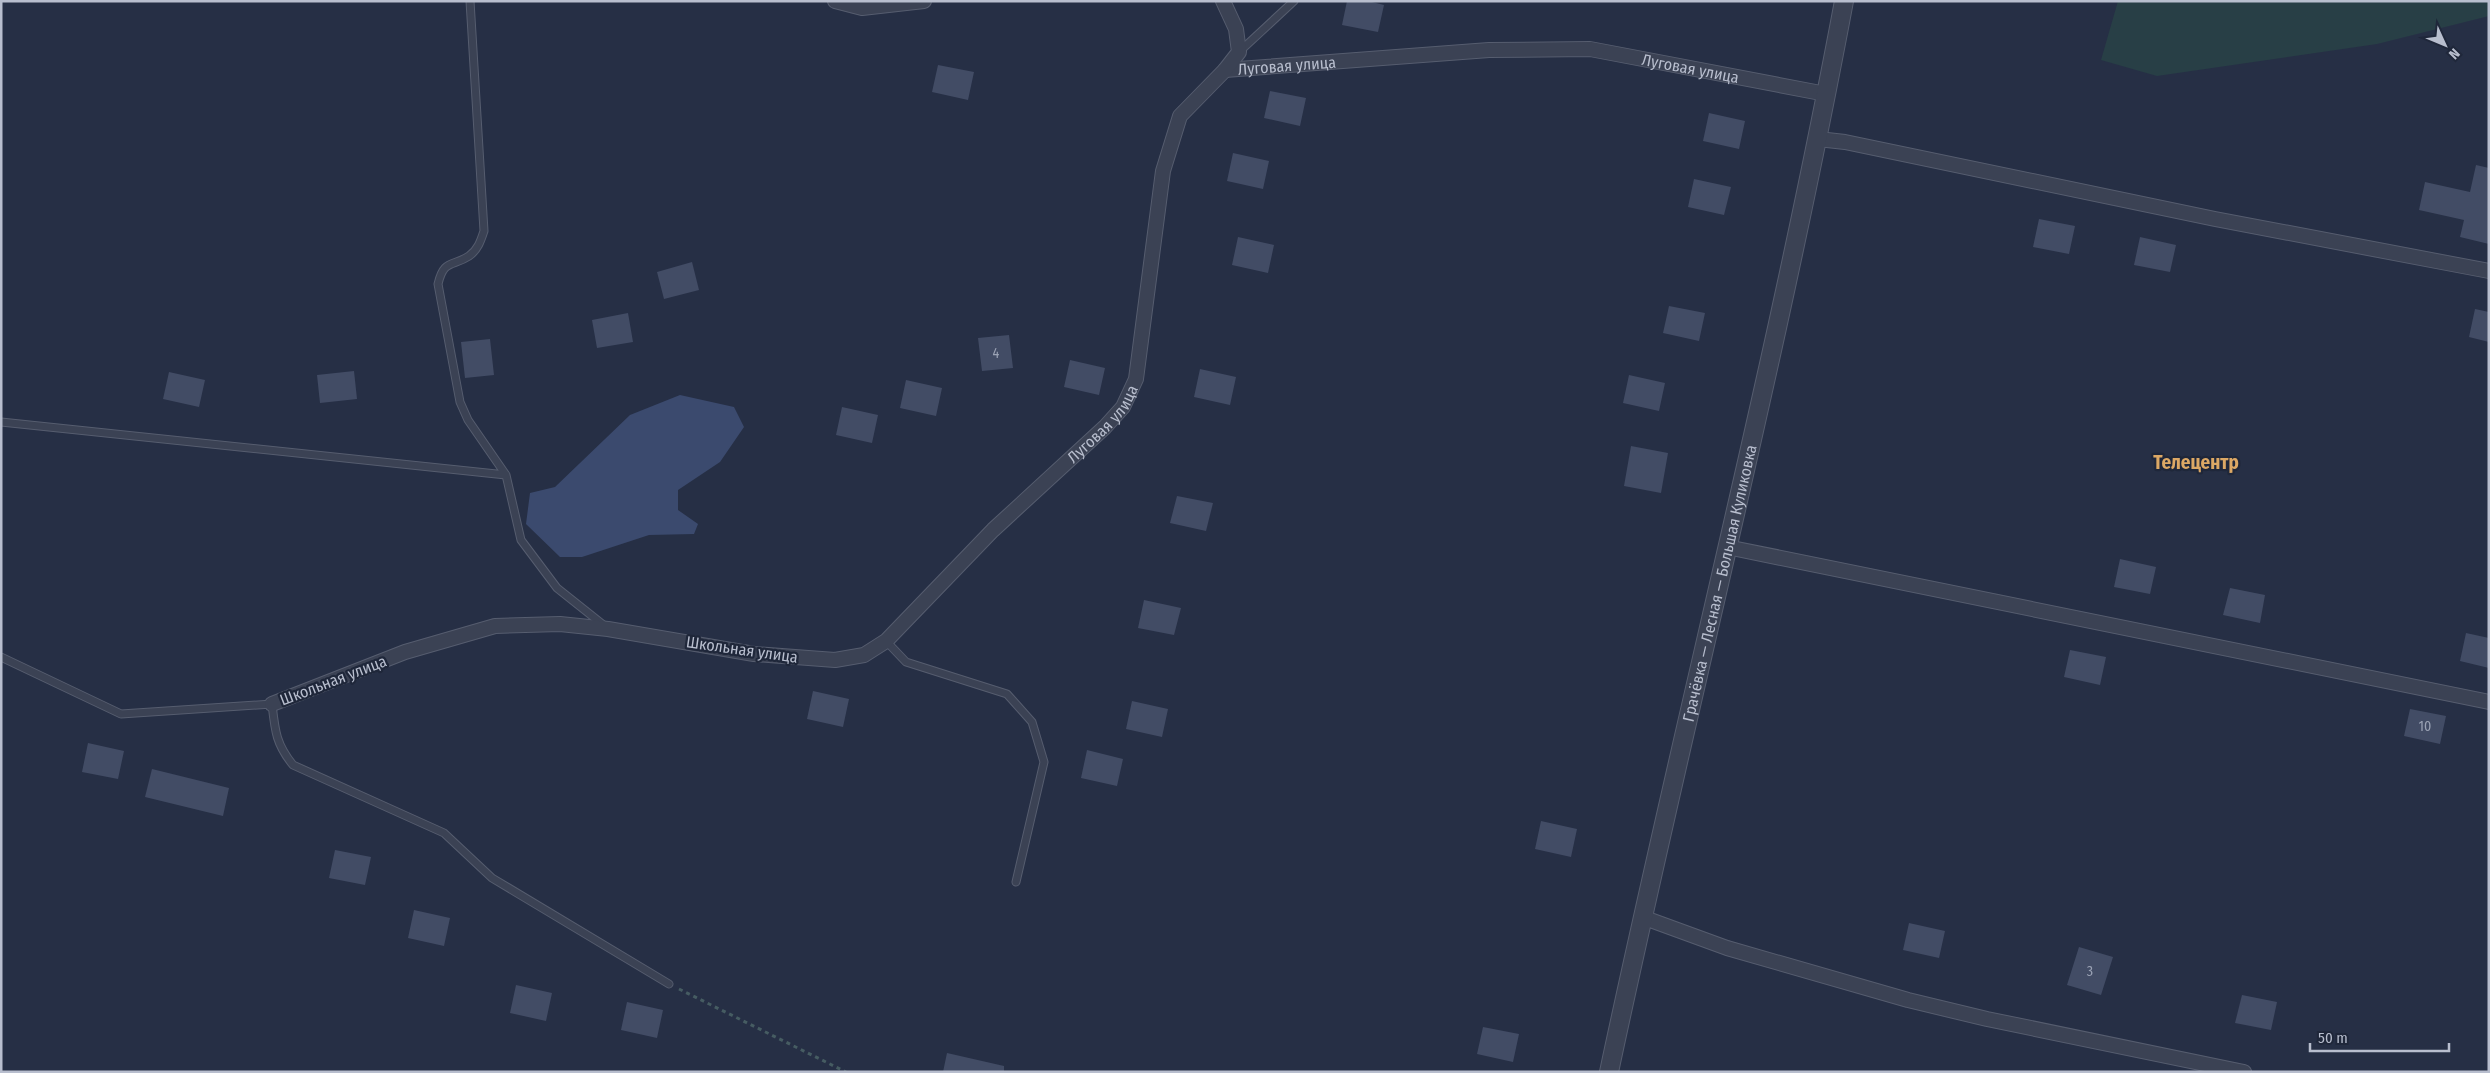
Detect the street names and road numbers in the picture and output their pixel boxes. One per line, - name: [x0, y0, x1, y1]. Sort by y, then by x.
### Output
- street label: Луговая улица: [1640, 50, 1741, 87]
- street label: Луговая улица: [1237, 53, 1337, 79]
- street label: Луговая улица: [1063, 382, 1142, 467]
- street label: Грачёвка — Лесная — Большая Куликовка: [1679, 443, 1761, 724]
- street label: Школьная улица: [685, 632, 799, 667]
- street label: Школьная улица: [277, 651, 389, 710]

